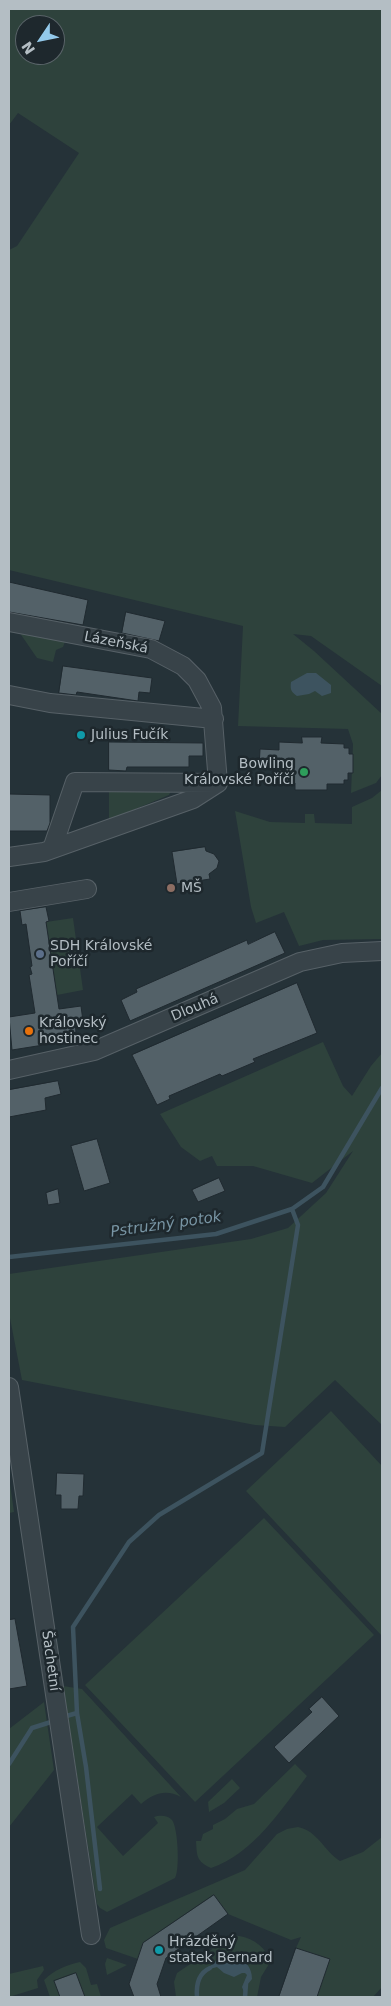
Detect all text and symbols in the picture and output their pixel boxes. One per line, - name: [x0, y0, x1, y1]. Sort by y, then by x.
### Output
- north arrow: [15, 15, 65, 65]
- text: N: [18, 38, 38, 57]
- street label: Lázeňská: [83, 629, 149, 657]
- place label: Julius Fučík: [91, 727, 168, 743]
- marker: Julius Fučík: [75, 729, 87, 741]
- place label: Bowling Královské Poříčí: [184, 756, 294, 789]
- marker: Bowling Královské Poříčí: [298, 766, 310, 778]
- place label: MŠ: [181, 880, 202, 896]
- marker: MŠ: [165, 882, 177, 894]
- place label: SDH Královské Poříčí: [50, 938, 152, 970]
- marker: SDH Královské Poříčí: [34, 948, 46, 960]
- street label: Dlouhá: [169, 991, 221, 1025]
- place label: Královský hostinec: [39, 1015, 106, 1048]
- marker: Královský hostinec: [23, 1025, 35, 1037]
- water label: Pstružný potok: [109, 1208, 223, 1242]
- street label: Šachetní: [37, 1630, 63, 1692]
- place label: Hrázděný statek Bernard: [169, 1934, 273, 1966]
- marker: Hrázděný statek Bernard: [153, 1944, 165, 1956]

